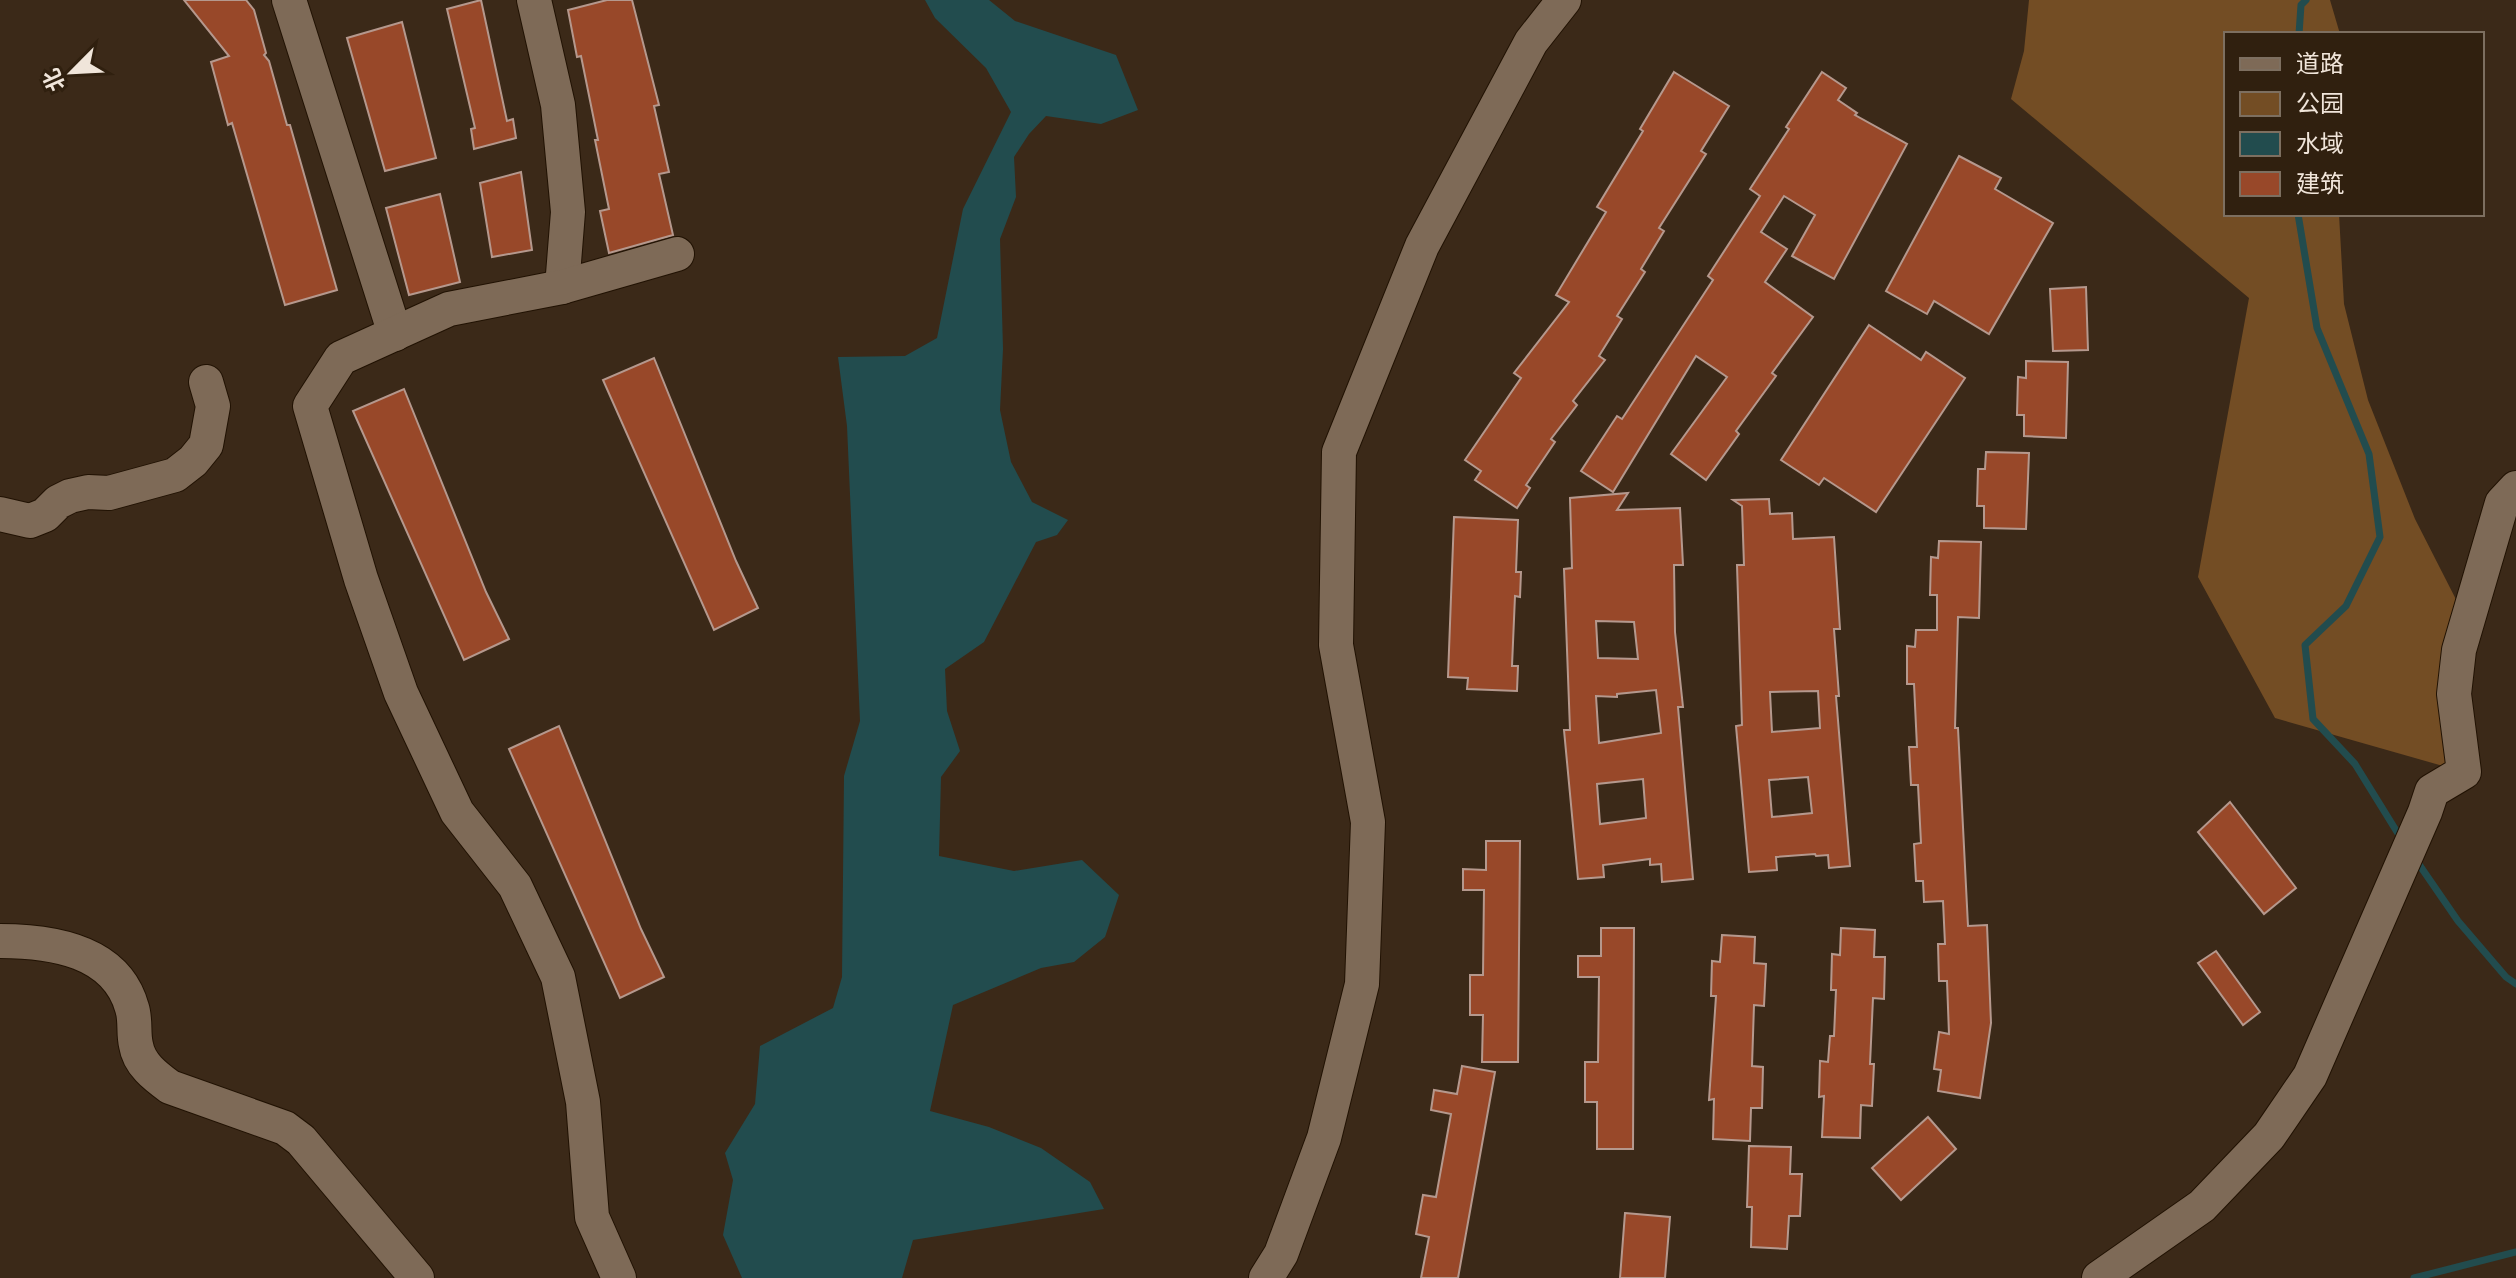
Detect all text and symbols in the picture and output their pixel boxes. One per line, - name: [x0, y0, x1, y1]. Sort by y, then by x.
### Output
- north arrow: [32, 32, 112, 112]
- legend: [2224, 32, 2484, 216]
- text: 道路: [2296, 49, 2344, 78]
- text: 北: [37, 64, 71, 95]
- text: 公园: [2296, 89, 2344, 118]
- text: 水域: [2296, 129, 2344, 158]
- text: 建筑: [2296, 169, 2344, 198]

